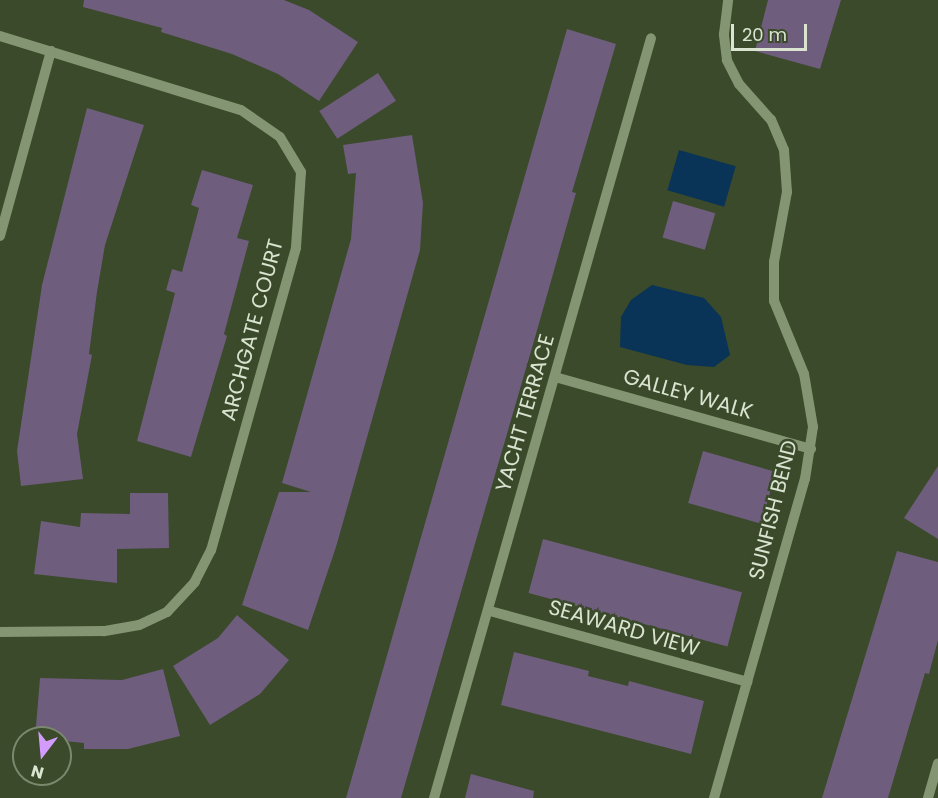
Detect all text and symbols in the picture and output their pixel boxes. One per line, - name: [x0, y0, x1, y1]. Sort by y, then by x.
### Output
- scale bar: [734, 12, 810, 50]
- text: 20 m: [742, 22, 787, 47]
- street label: ARCHGATE COURT: [216, 236, 288, 424]
- street label: YACHT TERRACE: [490, 331, 560, 495]
- street label: GALLEY WALK: [620, 363, 756, 425]
- street label: SUNFISH BEND: [744, 438, 802, 582]
- street label: SEAWARD VIEW: [546, 594, 702, 662]
- north arrow: [12, 726, 72, 786]
- text: N: [28, 759, 46, 785]

